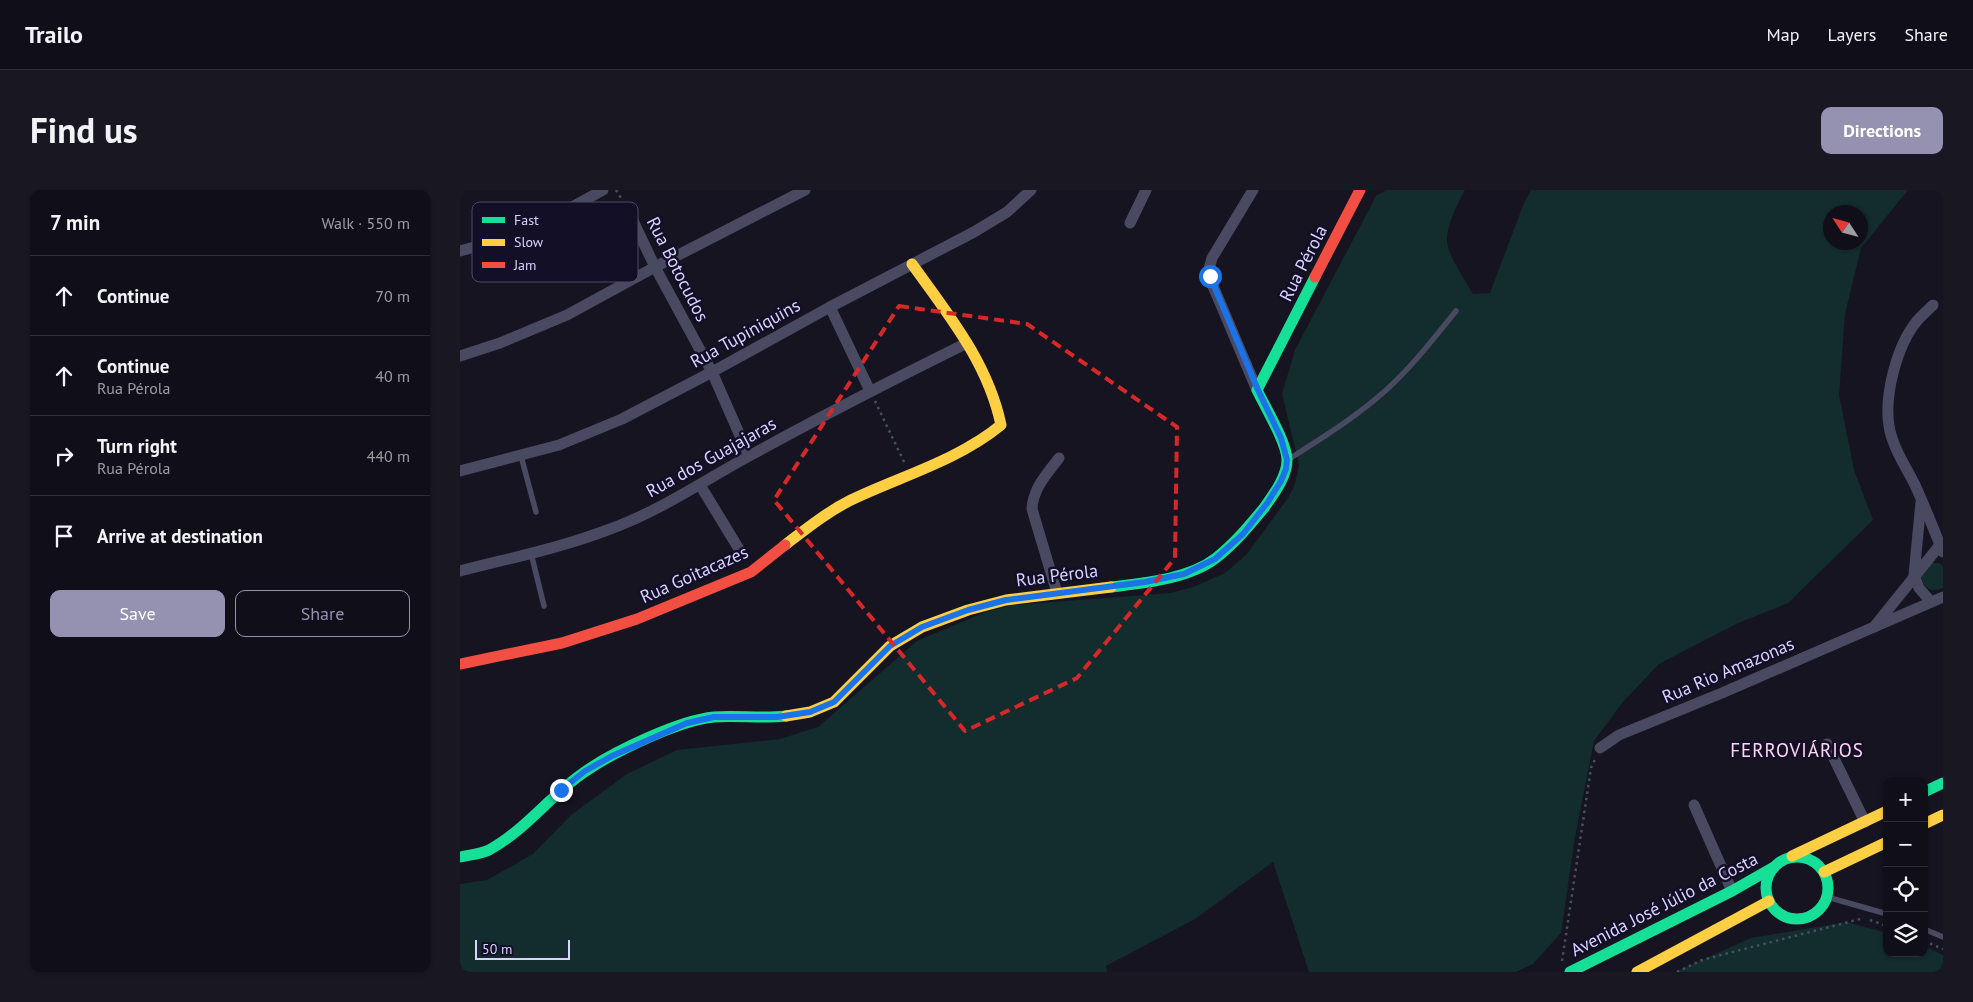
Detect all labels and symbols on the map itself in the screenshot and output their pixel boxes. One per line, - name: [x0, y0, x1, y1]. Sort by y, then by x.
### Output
- legend: [472, 202, 638, 282]
- north arrow: [1823, 205, 1868, 250]
- text: Fast: [514, 211, 539, 229]
- street label: Rua Botocudos: [642, 213, 714, 325]
- street label: Rua Pérola: [1274, 221, 1332, 305]
- text: Slow: [514, 233, 544, 251]
- text: Jam: [513, 256, 536, 274]
- route start: [1199, 265, 1222, 288]
- street label: Rua Tupiniquins: [686, 293, 804, 373]
- street label: Rua dos Guajajaras: [642, 412, 780, 502]
- street label: Rua Goitacazes: [636, 540, 752, 608]
- street label: Rua Pérola: [1015, 559, 1099, 591]
- street label: Rua Rio Amazonas: [1659, 632, 1797, 708]
- district label: FERROVIÁRIOS: [1730, 738, 1864, 762]
- route end: [550, 779, 573, 802]
- street label: Avenida José Júlio da Costa: [1567, 847, 1761, 961]
- scale bar: [475, 937, 570, 960]

